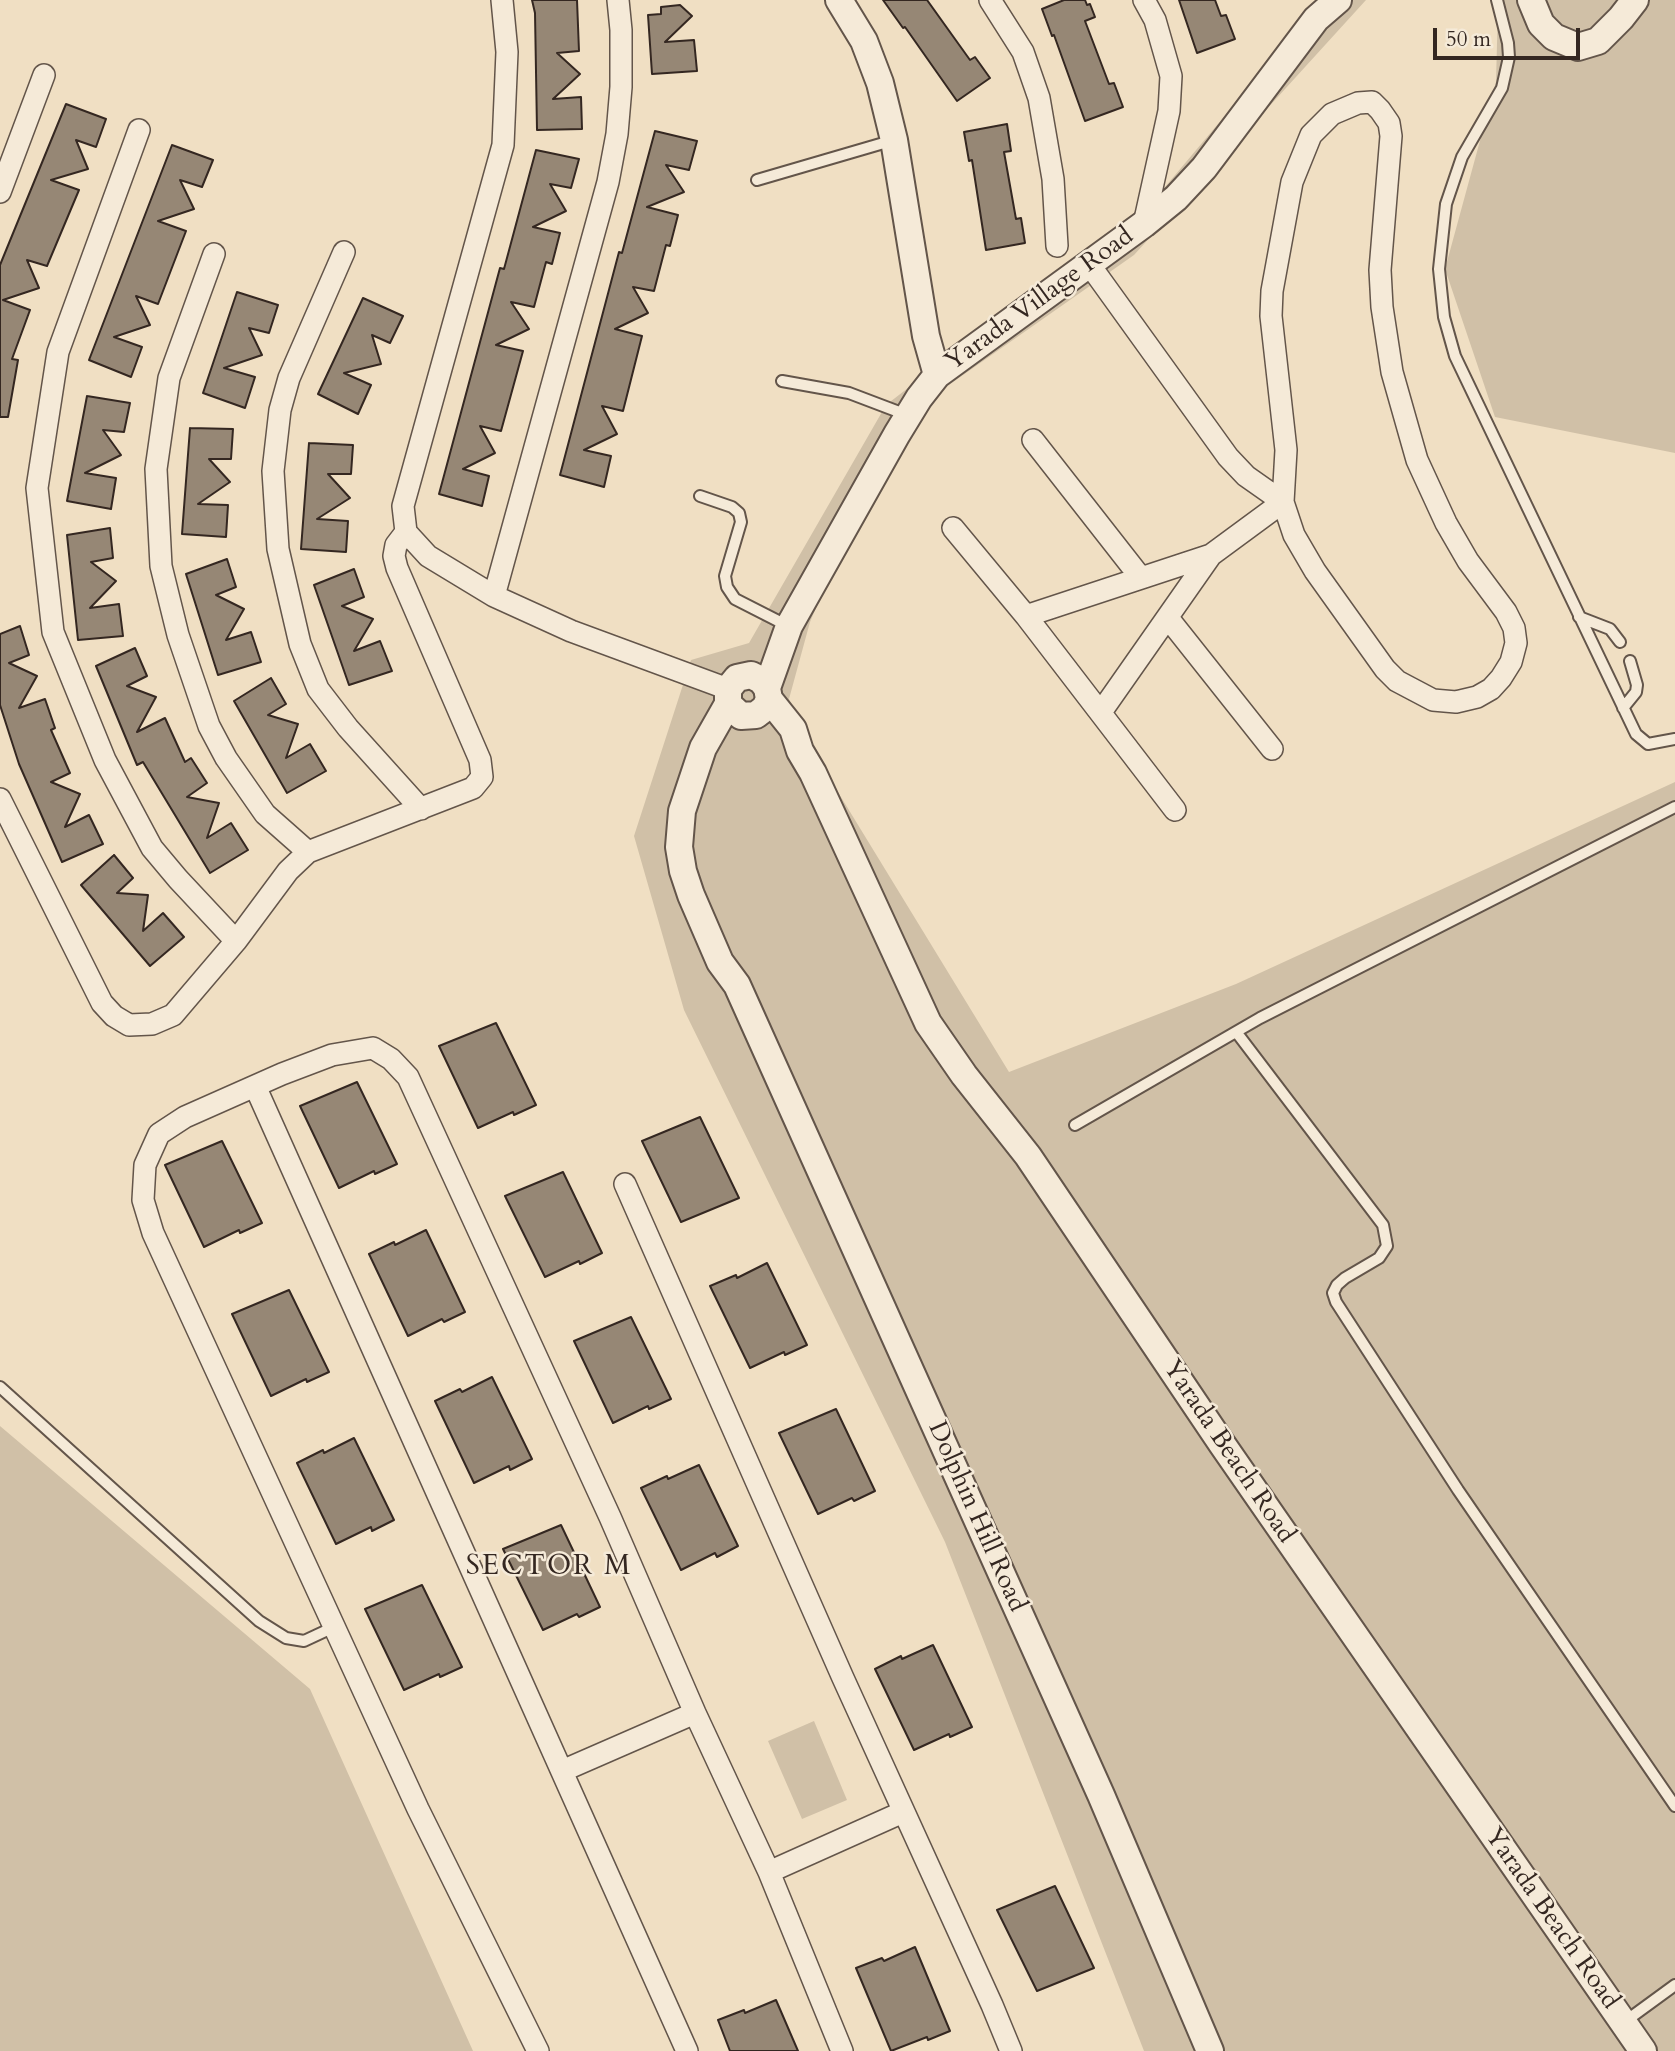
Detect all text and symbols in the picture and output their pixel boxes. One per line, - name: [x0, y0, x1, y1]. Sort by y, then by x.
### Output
- scale bar: [1437, 14, 1584, 58]
- text: 50 m: [1446, 25, 1491, 54]
- street label: Yarada Village Road: [940, 221, 1140, 379]
- street label: Yarada Beach Road: [1155, 1354, 1301, 1550]
- street label: Dolphin Hill Road: [920, 1417, 1032, 1617]
- district label: SECTOR M: [467, 1551, 631, 1585]
- street label: Yarada Beach Road: [1477, 1822, 1625, 2016]

